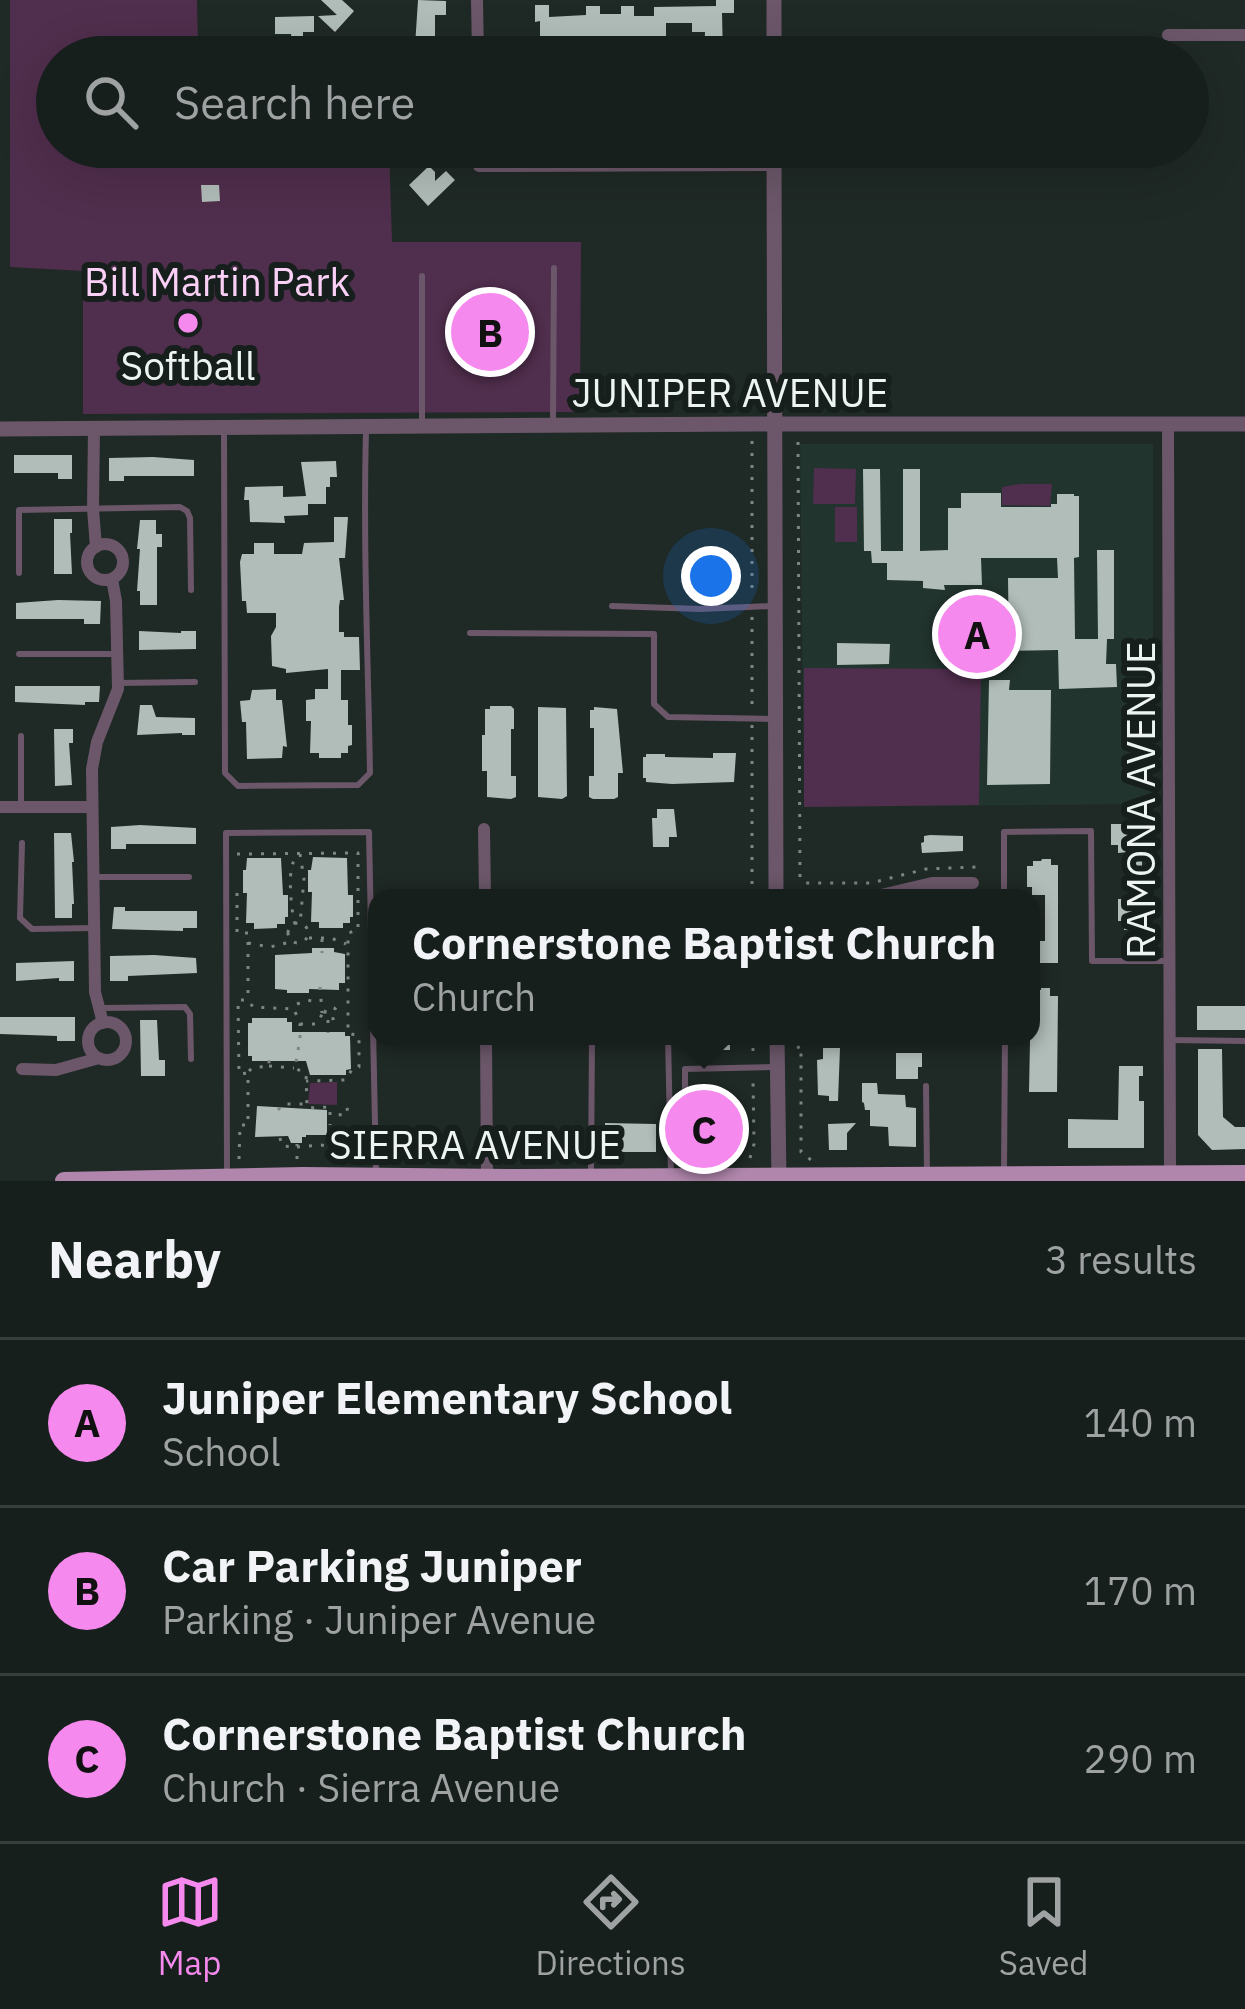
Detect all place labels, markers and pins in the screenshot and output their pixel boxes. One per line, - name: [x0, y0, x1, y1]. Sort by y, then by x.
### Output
- pin: B: [451, 287, 529, 377]
- marker: Softball: [175, 310, 201, 336]
- place label: Softball: [120, 340, 256, 391]
- pin: A: [938, 589, 1016, 679]
- pin: C: [665, 1084, 743, 1174]

